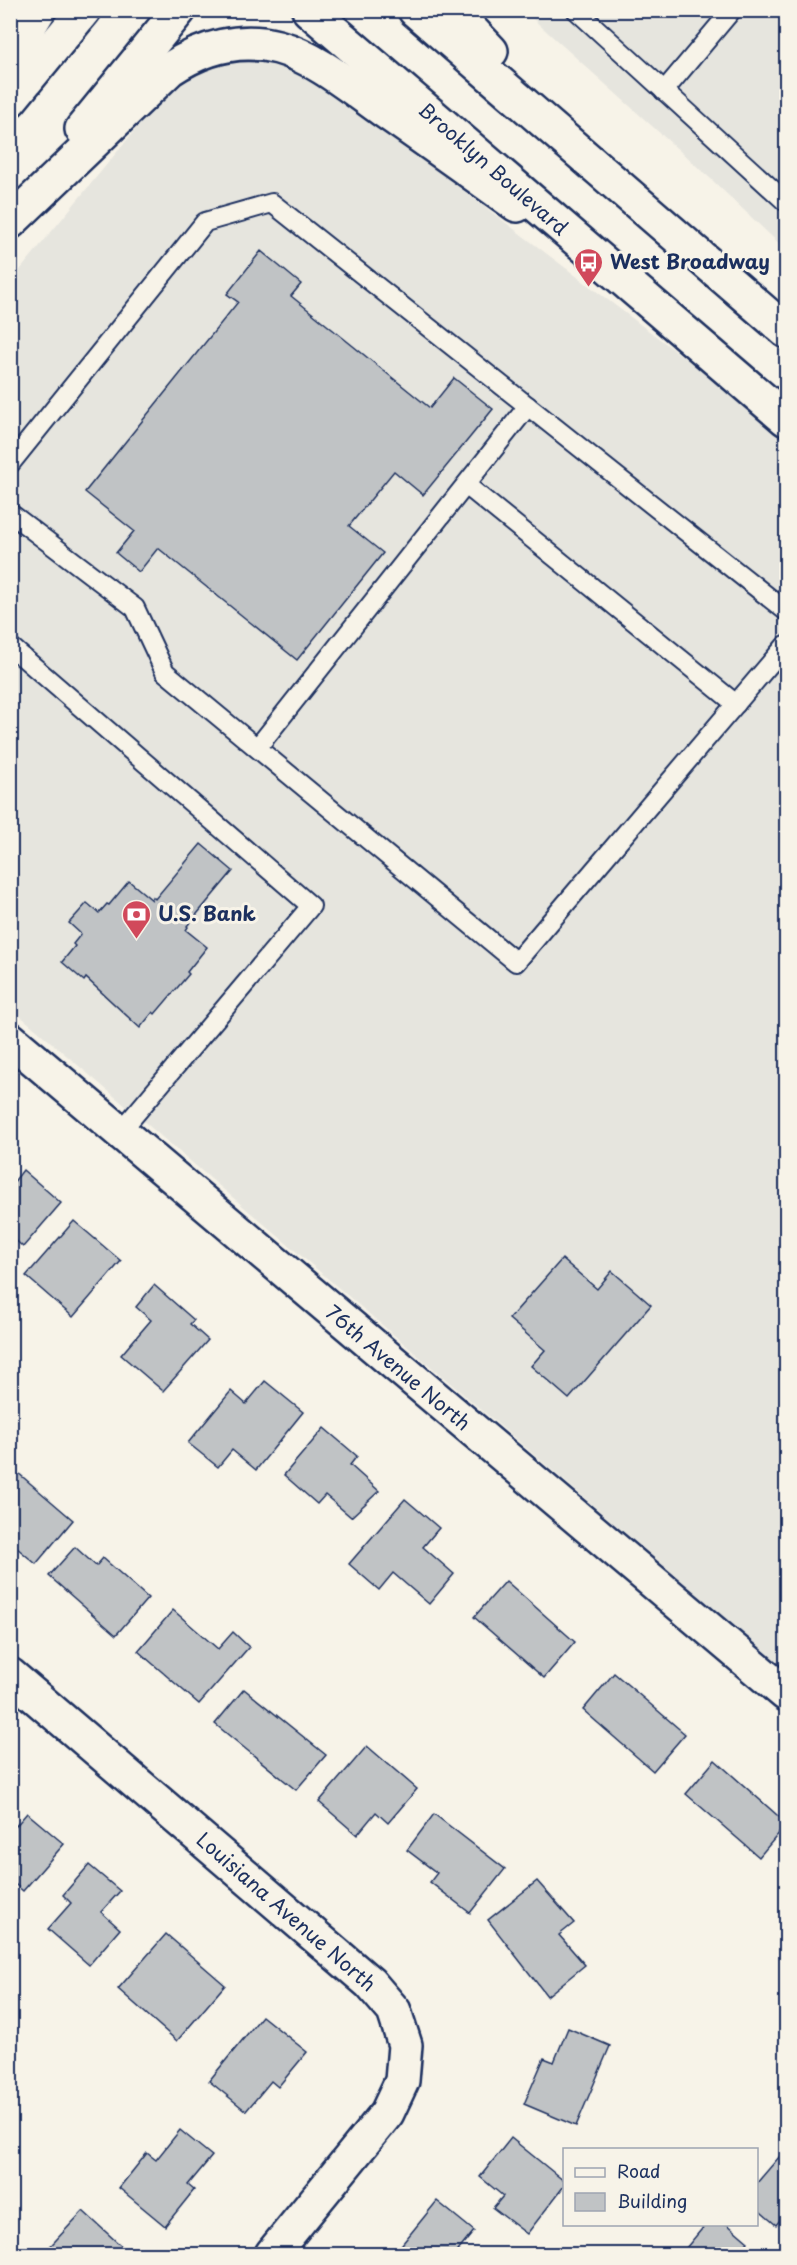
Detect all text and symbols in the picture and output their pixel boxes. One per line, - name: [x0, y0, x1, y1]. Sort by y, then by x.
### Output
- street label: Brooklyn Boulevard: [412, 95, 575, 242]
- bus stop icon: West Broadway: [573, 246, 605, 288]
- place label: West Broadway: [610, 246, 770, 276]
- bank icon: U.S. Bank: [121, 898, 153, 940]
- place label: U.S. Bank: [158, 898, 257, 928]
- street label: 76th Avenue North: [320, 1297, 478, 1437]
- street label: Louisiana Avenue North: [190, 1825, 383, 1998]
- legend: [563, 2148, 758, 2226]
- text: Road: [617, 2157, 661, 2184]
- text: Building: [617, 2187, 687, 2214]

